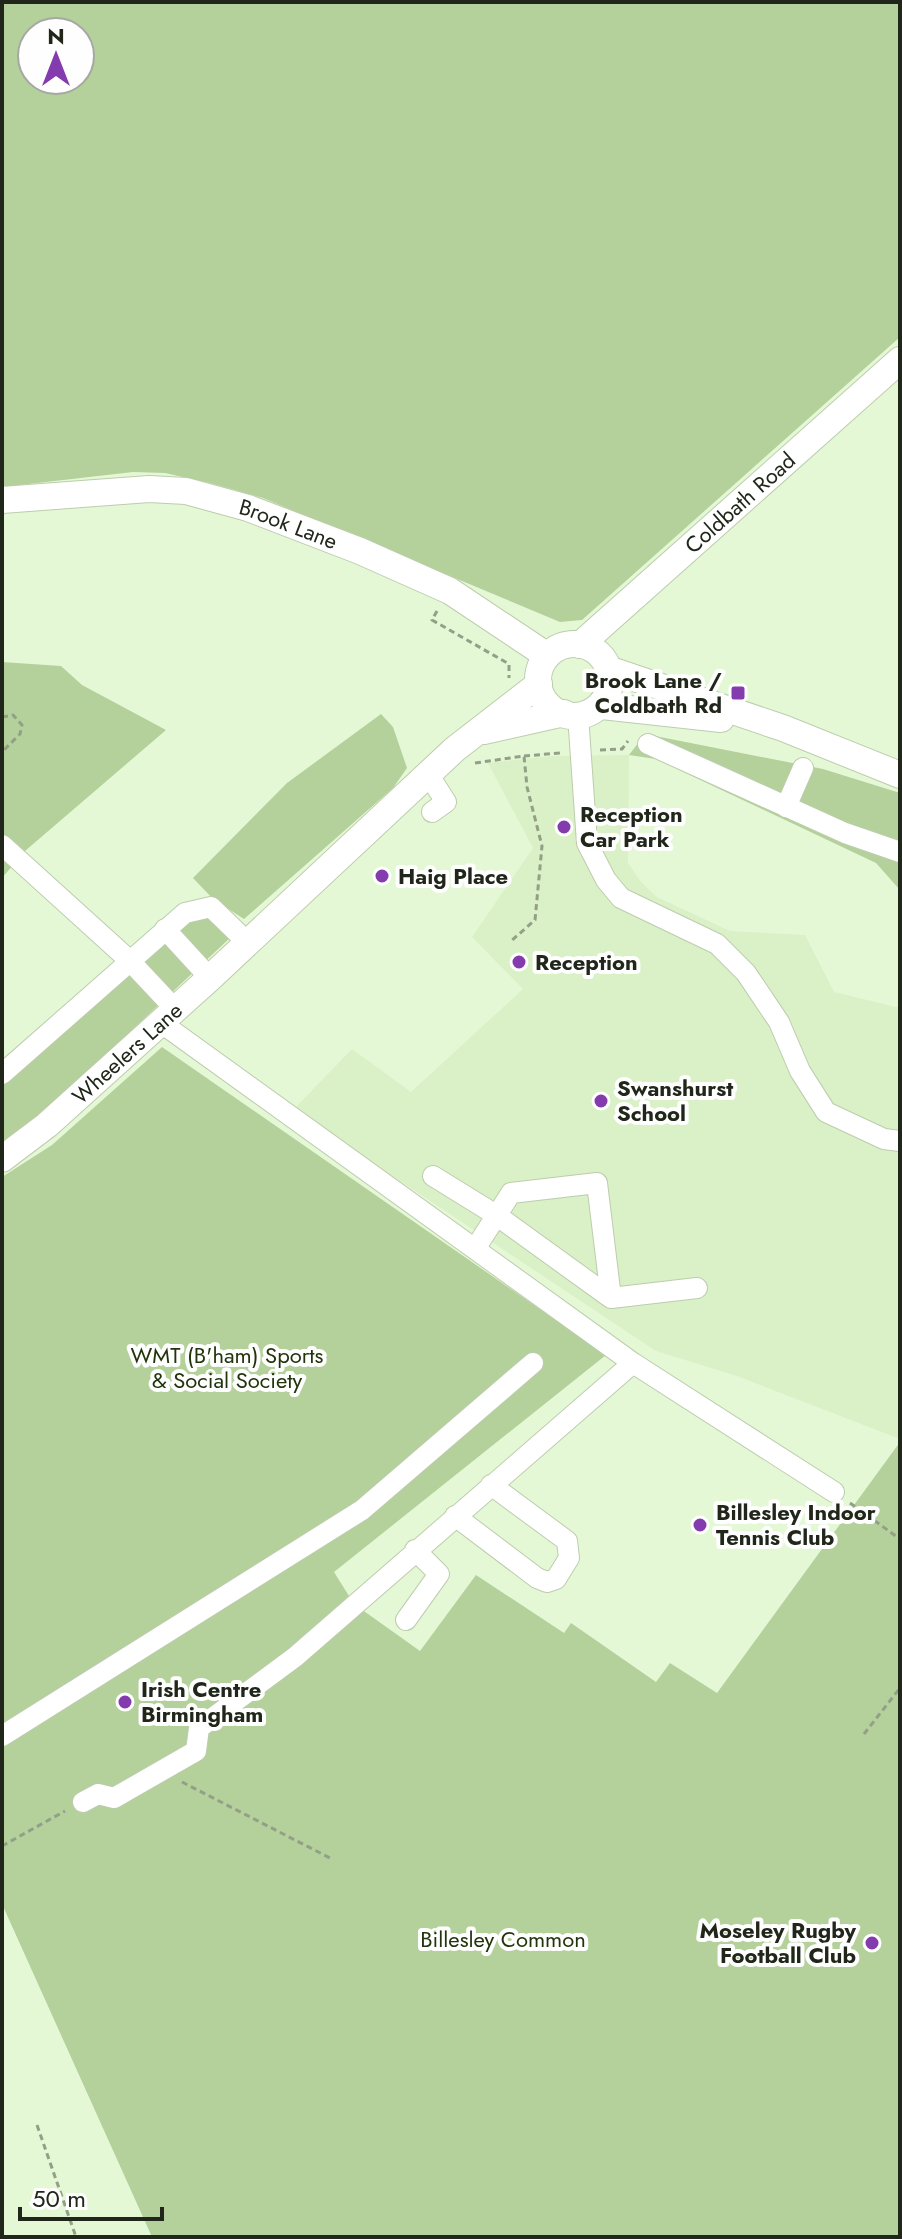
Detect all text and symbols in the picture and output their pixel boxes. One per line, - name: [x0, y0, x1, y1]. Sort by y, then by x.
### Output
- north arrow: [16, 16, 96, 96]
- text: N: [47, 20, 65, 52]
- street label: Coldbath Road: [677, 445, 802, 561]
- street label: Brook Lane: [236, 490, 342, 557]
- place label: Brook Lane / Coldbath Rd: [585, 664, 723, 721]
- marker: Brook Lane / Coldbath Rd: [729, 684, 747, 702]
- place label: Reception Car Park: [580, 798, 683, 855]
- marker: Reception Car Park: [555, 818, 573, 836]
- place label: Haig Place: [398, 860, 508, 892]
- marker: Haig Place: [373, 867, 391, 885]
- place label: Reception: [535, 946, 638, 978]
- marker: Reception: [510, 953, 528, 971]
- street label: Wheelers Lane: [65, 995, 189, 1111]
- place label: Swanshurst School: [617, 1072, 733, 1129]
- marker: Swanshurst School: [592, 1092, 610, 1110]
- park label: WMT (B'ham) Sports & Social Society: [131, 1339, 324, 1396]
- place label: Billesley Indoor Tennis Club: [716, 1496, 876, 1553]
- marker: Billesley Indoor Tennis Club: [691, 1516, 709, 1534]
- place label: Irish Centre Birmingham: [141, 1673, 263, 1730]
- marker: Irish Centre Birmingham: [116, 1693, 134, 1711]
- place label: Moseley Rugby Football Club: [699, 1914, 857, 1971]
- park label: Billesley Common: [420, 1923, 586, 1955]
- marker: Moseley Rugby Football Club: [863, 1934, 881, 1952]
- scale bar: [20, 2171, 162, 2221]
- text: 50 m: [32, 2181, 86, 2216]

